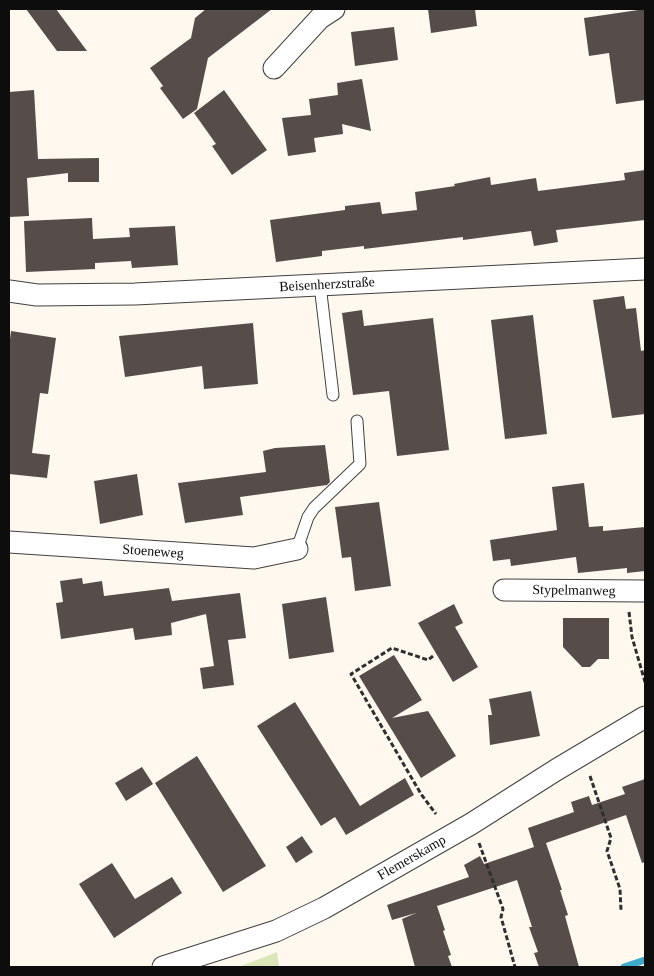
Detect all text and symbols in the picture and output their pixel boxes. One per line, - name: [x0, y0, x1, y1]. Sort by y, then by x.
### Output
- street label: Beisenherzstraße: [279, 274, 375, 296]
- street label: Stoeneweg: [122, 541, 184, 563]
- street label: Stypelmanweg: [532, 582, 616, 600]
- street label: Flemerskamp: [375, 832, 449, 884]

